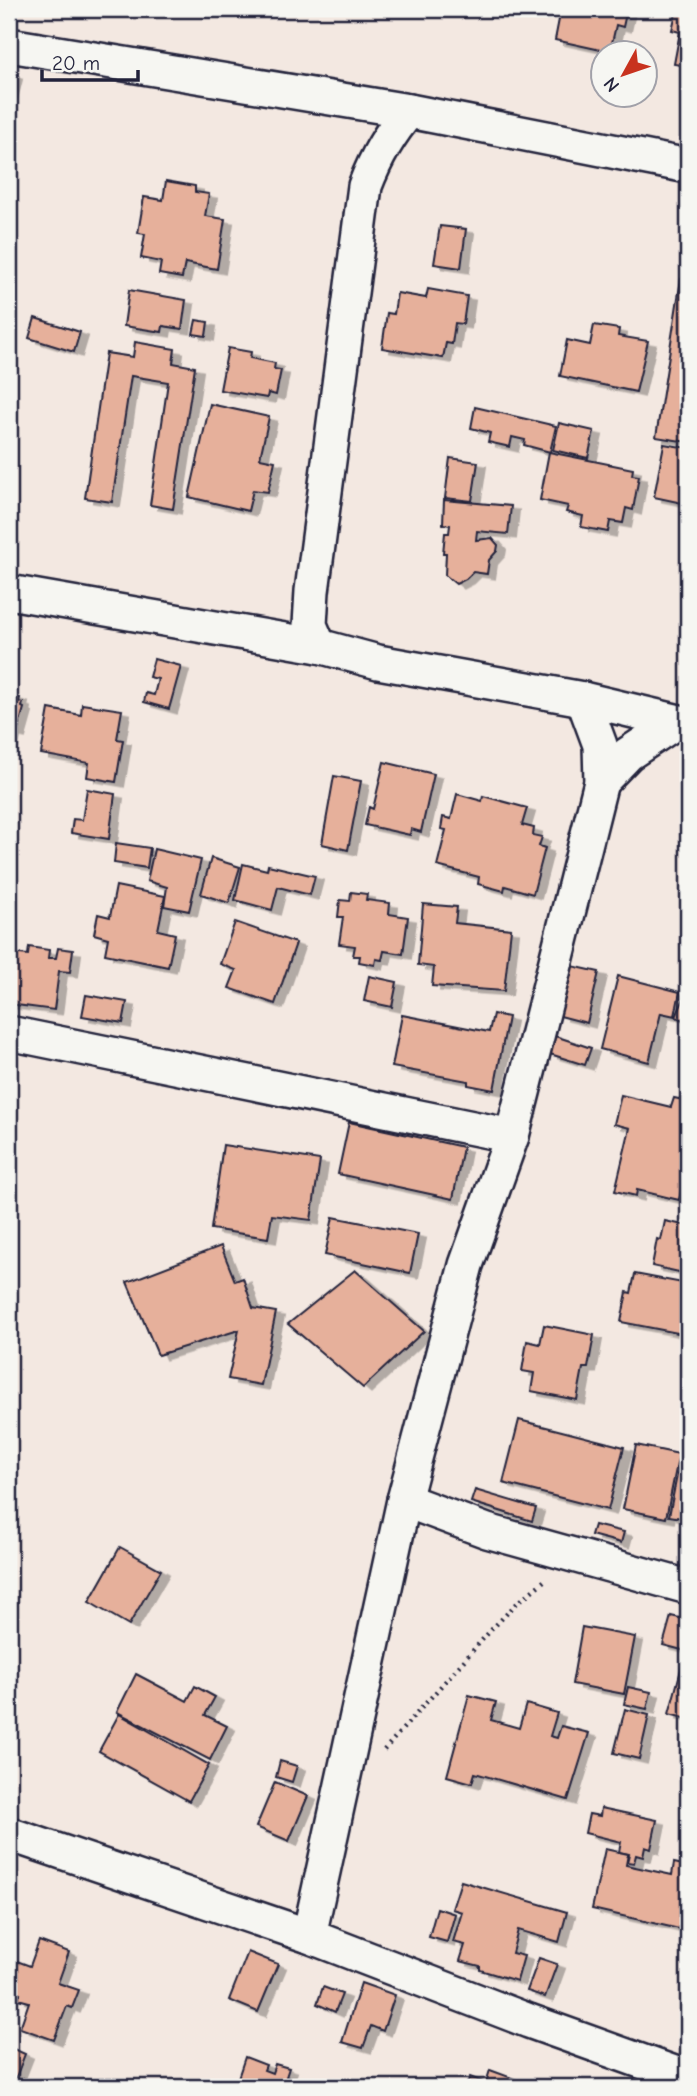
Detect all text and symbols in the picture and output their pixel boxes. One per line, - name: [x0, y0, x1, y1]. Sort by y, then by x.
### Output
- scale bar: [42, 38, 138, 82]
- north arrow: [588, 38, 658, 108]
- text: 20 m: [52, 51, 100, 75]
- text: N: [599, 72, 624, 96]

